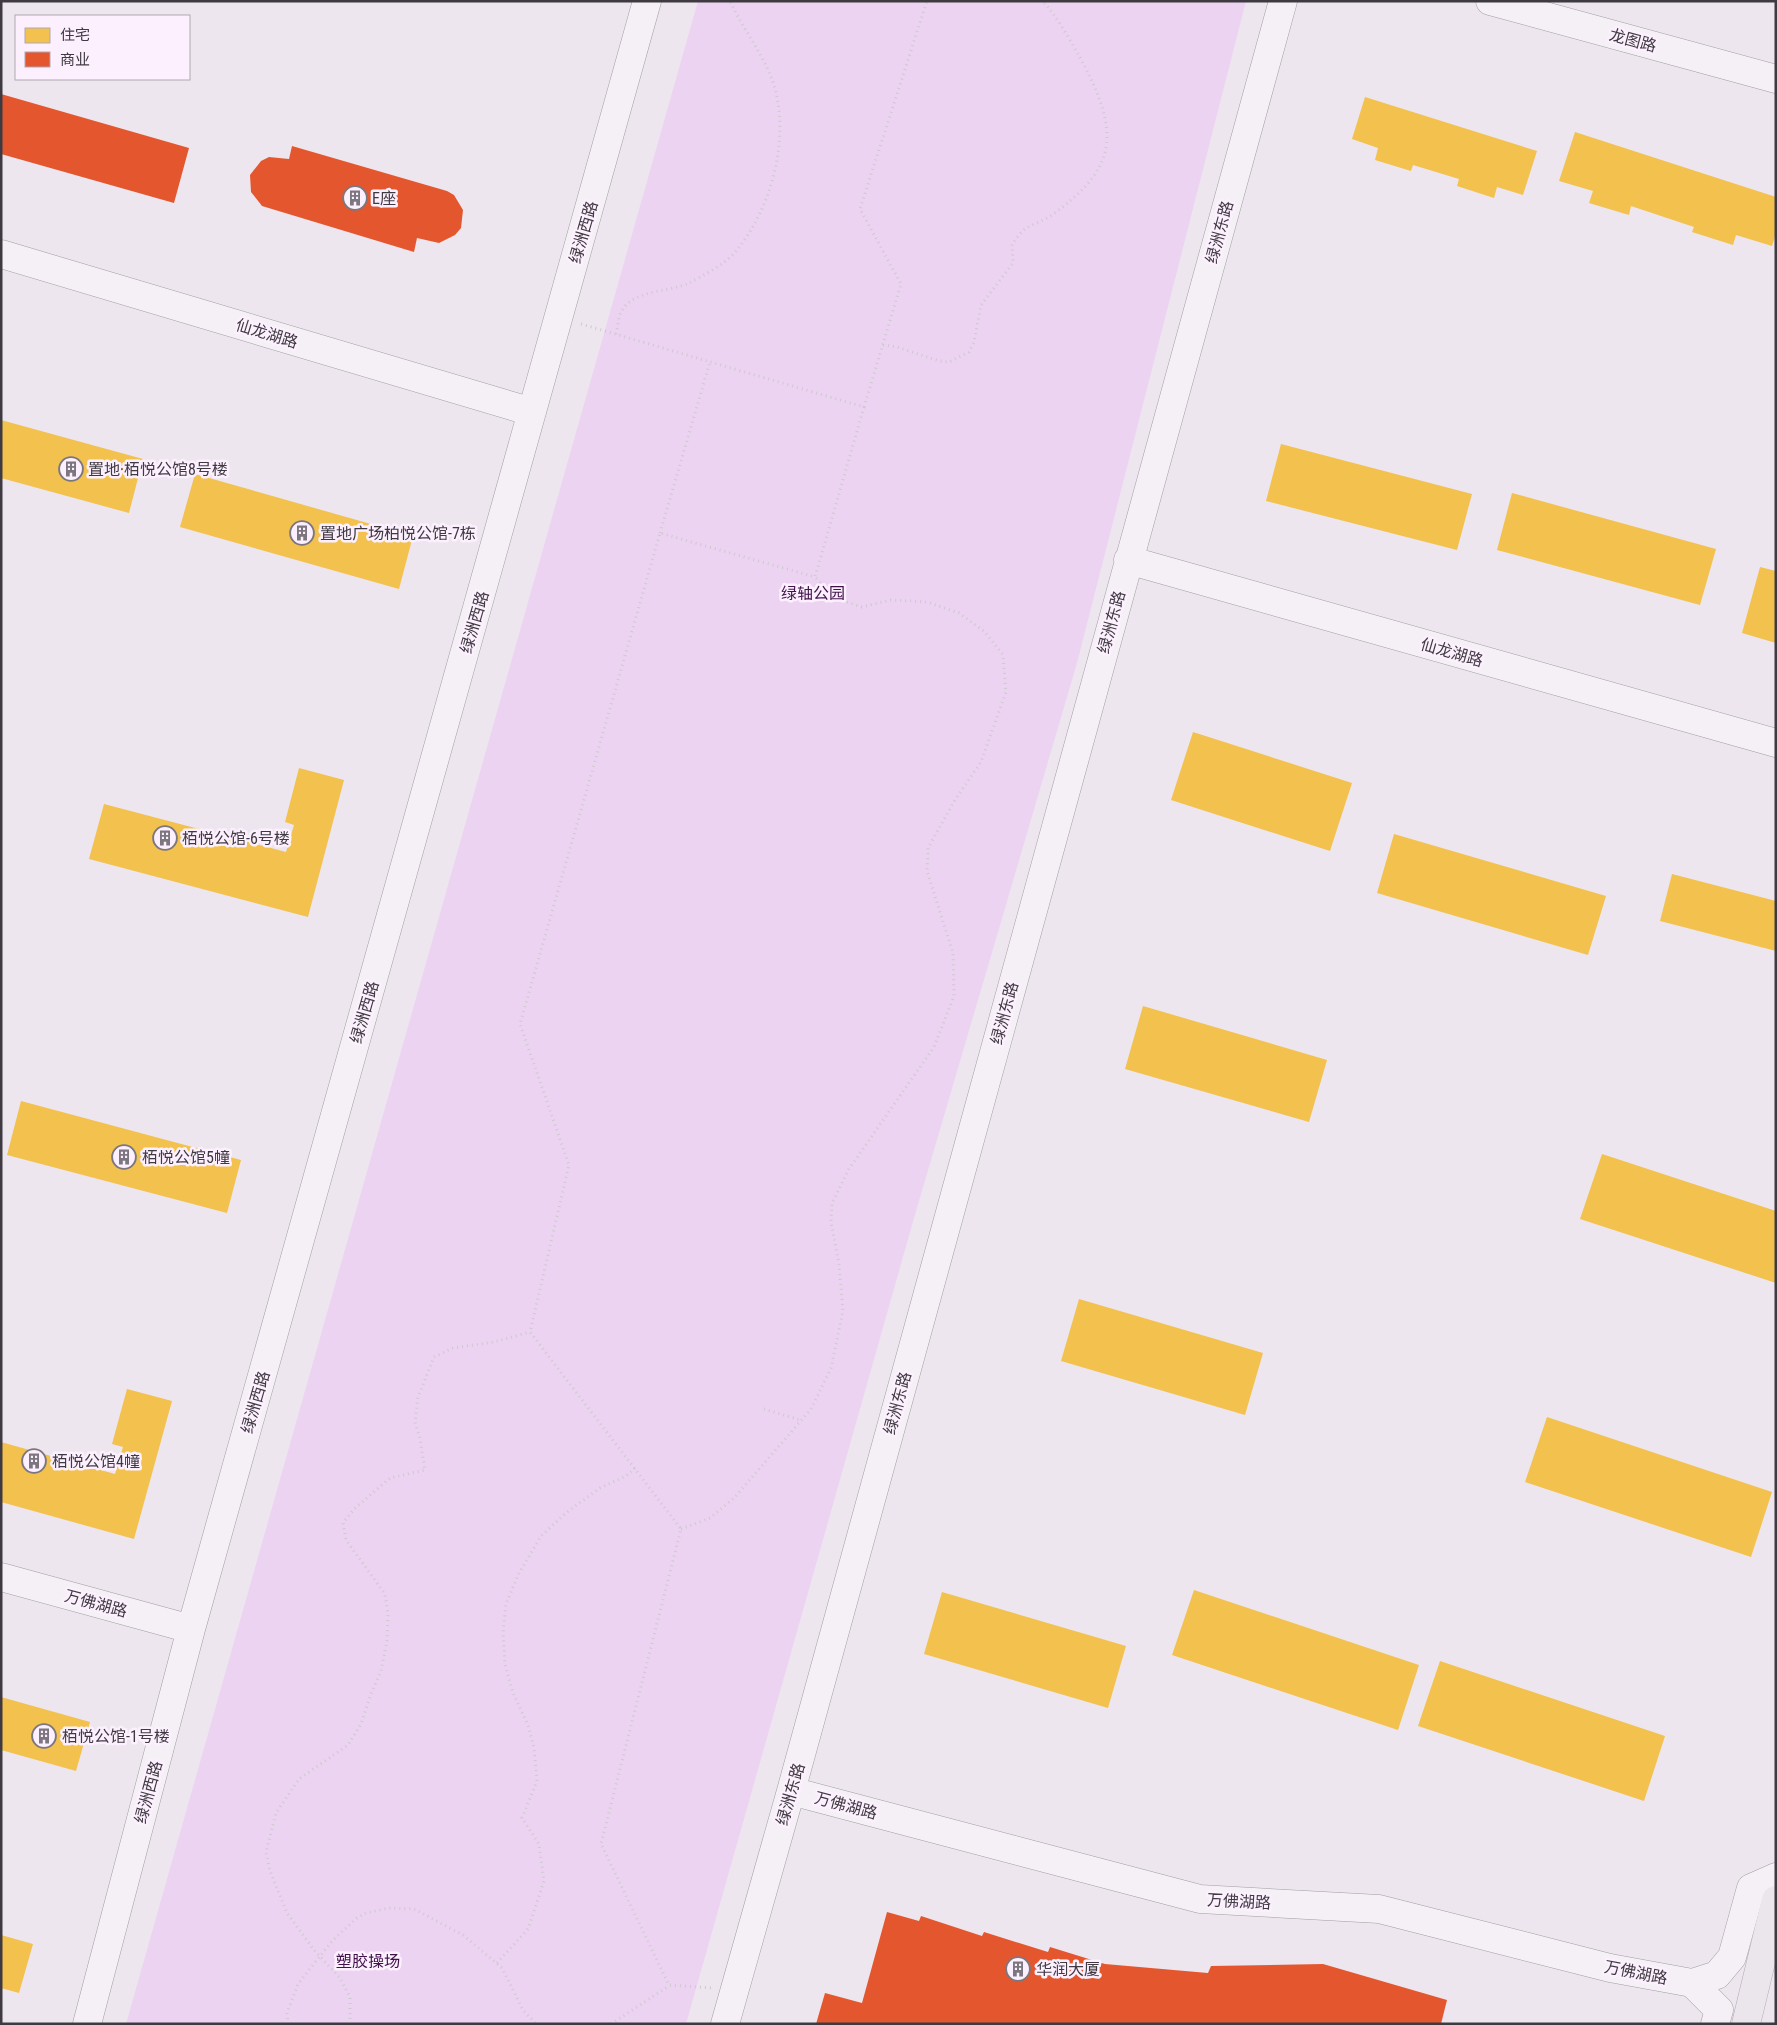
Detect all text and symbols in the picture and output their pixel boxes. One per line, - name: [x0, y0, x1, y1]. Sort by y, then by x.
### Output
- legend: [15, 15, 190, 80]
- street label: 龙图路: [1607, 25, 1659, 56]
- text: 住宅: [60, 26, 90, 44]
- text: 商业: [60, 51, 90, 69]
- building icon: E座: [342, 185, 368, 211]
- place label: E座: [372, 189, 396, 208]
- street label: 绿洲西路: [566, 199, 601, 266]
- street label: 绿洲东路: [1202, 199, 1237, 266]
- street label: 仙龙湖路: [233, 315, 300, 352]
- building icon: 置地·栢悦公馆8号楼: [58, 456, 84, 482]
- place label: 置地·栢悦公馆8号楼: [88, 460, 228, 479]
- building icon: 置地广场柏悦公馆-7栋: [289, 520, 315, 546]
- place label: 置地广场柏悦公馆-7栋: [320, 524, 476, 543]
- park label: 绿轴公园: [781, 584, 845, 603]
- street label: 绿洲西路: [457, 589, 492, 656]
- street label: 绿洲东路: [1094, 589, 1129, 656]
- street label: 仙龙湖路: [1418, 635, 1485, 670]
- building icon: 栢悦公馆-6号楼: [152, 825, 178, 851]
- place label: 栢悦公馆-6号楼: [182, 829, 290, 848]
- street label: 绿洲西路: [347, 979, 382, 1046]
- street label: 绿洲东路: [987, 980, 1022, 1047]
- building icon: 栢悦公馆5幢: [111, 1144, 137, 1170]
- place label: 栢悦公馆5幢: [142, 1148, 230, 1167]
- street label: 绿洲西路: [238, 1369, 273, 1436]
- street label: 绿洲东路: [880, 1370, 915, 1437]
- building icon: 栢悦公馆4幢: [21, 1448, 47, 1474]
- place label: 栢悦公馆4幢: [52, 1452, 140, 1471]
- street label: 万佛湖路: [62, 1586, 129, 1621]
- building icon: 栢悦公馆-1号楼: [31, 1723, 57, 1749]
- place label: 栢悦公馆-1号楼: [62, 1727, 170, 1746]
- street label: 绿洲西路: [131, 1759, 166, 1826]
- street label: 绿洲东路: [773, 1761, 808, 1828]
- street label: 万佛湖路: [812, 1788, 879, 1823]
- street label: 万佛湖路: [1207, 1890, 1271, 1913]
- park label: 塑胶操场: [336, 1952, 400, 1971]
- building icon: 华润大厦: [1005, 1956, 1031, 1982]
- street label: 万佛湖路: [1603, 1957, 1669, 1988]
- place label: 华润大厦: [1036, 1960, 1100, 1979]

